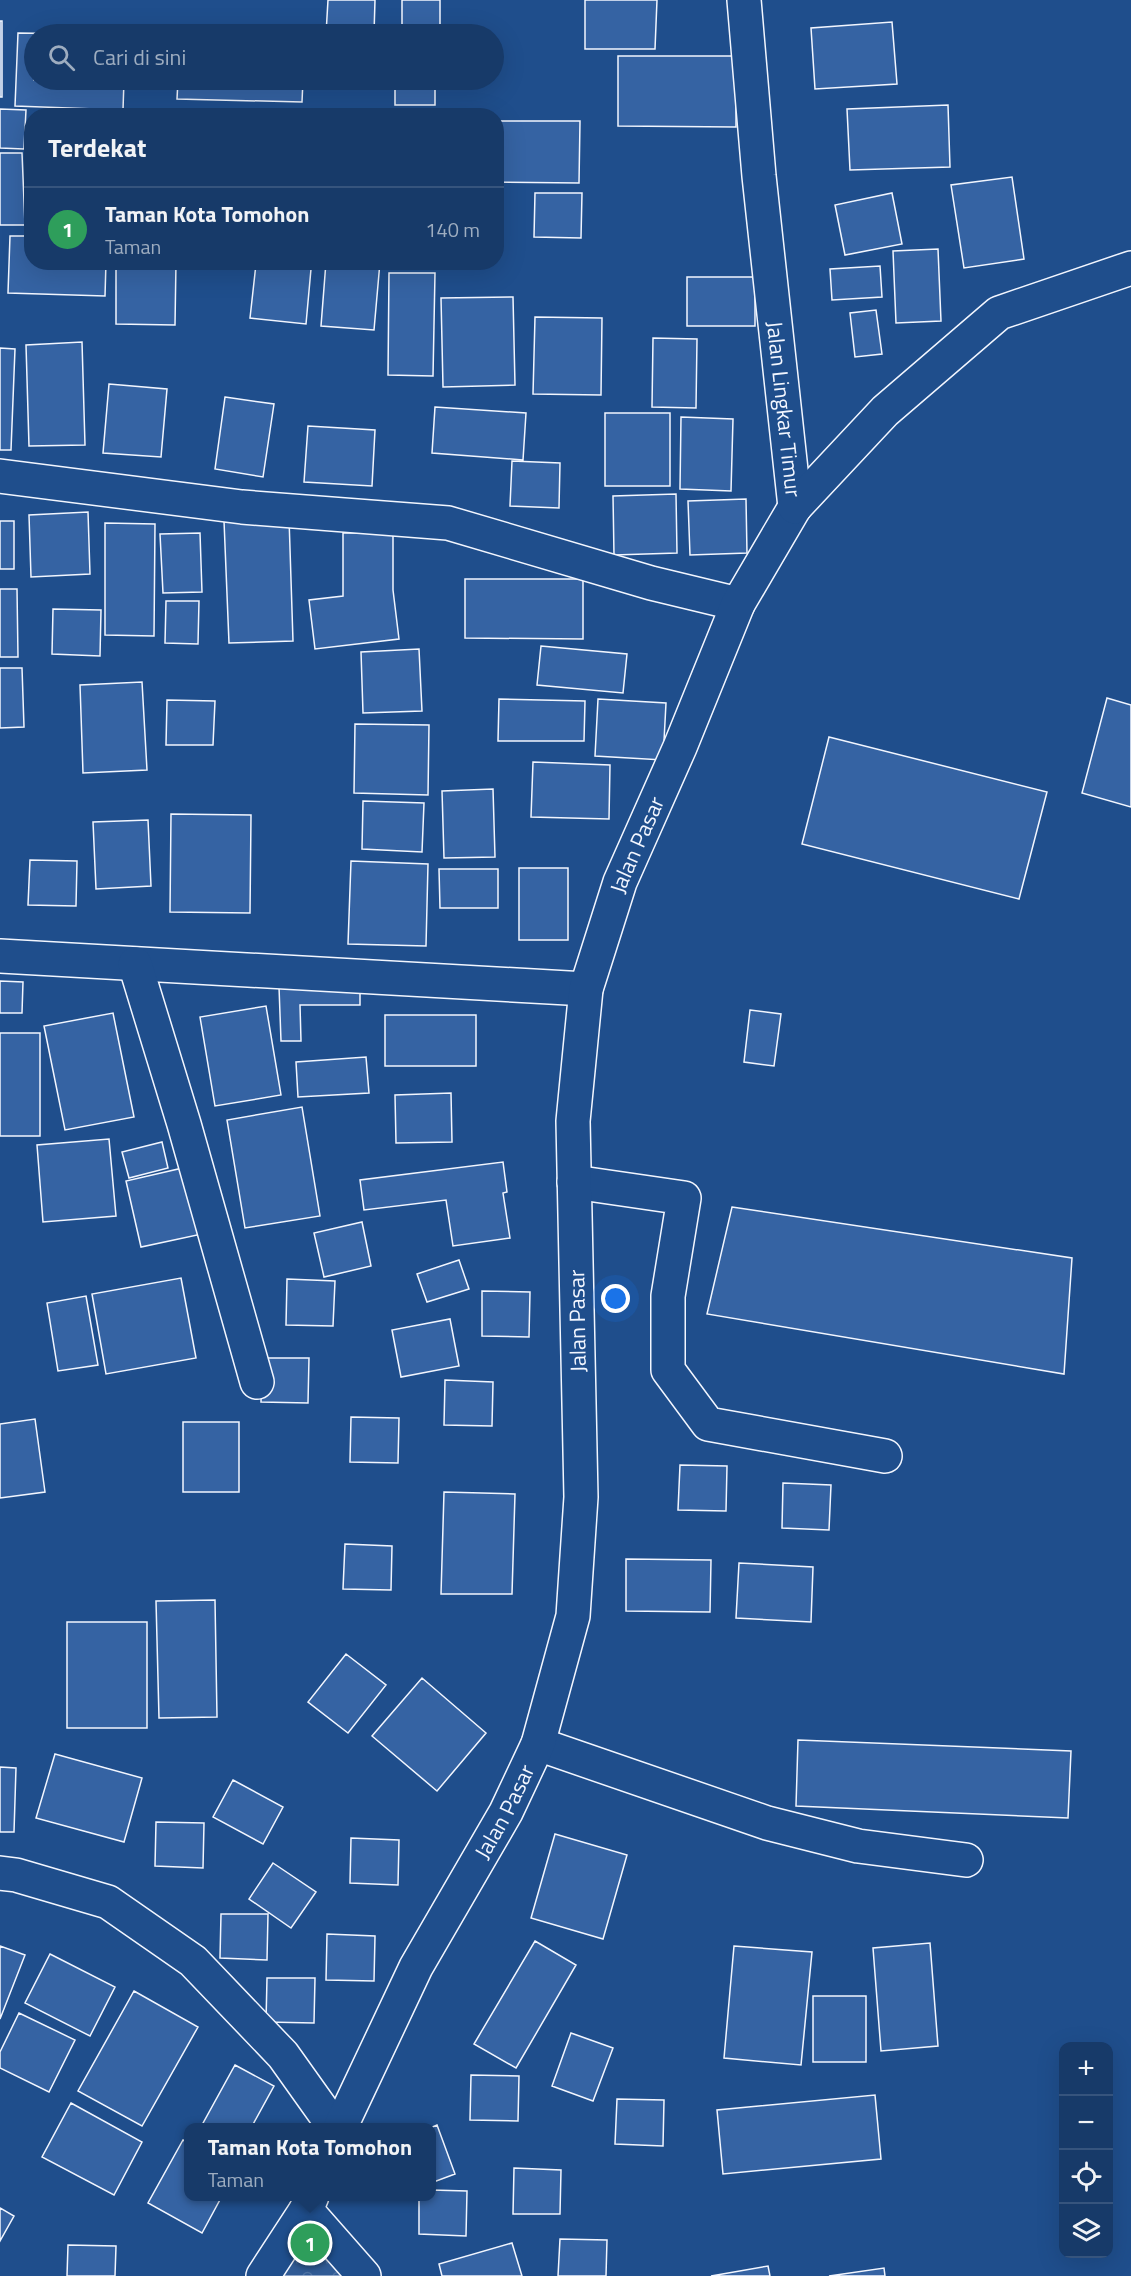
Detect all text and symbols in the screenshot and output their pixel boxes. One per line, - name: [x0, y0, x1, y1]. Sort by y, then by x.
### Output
- search box: [24, 24, 504, 90]
- text: Cari di sini: [93, 40, 186, 74]
- icon: search: [45, 41, 78, 74]
- text: Terdekat: [48, 128, 147, 167]
- text: Taman Kota Tomohon: [105, 197, 309, 231]
- text: 1: [62, 214, 73, 245]
- text: 140 m: [425, 214, 480, 245]
- text: Taman: [105, 231, 161, 262]
- street label: Jalan Lingkar Timur: [758, 319, 811, 499]
- street label: Jalan Pasar: [600, 791, 673, 898]
- street label: Jalan Pasar: [559, 1269, 595, 1373]
- your location: [601, 1284, 630, 1313]
- street label: Jalan Pasar: [465, 1758, 543, 1865]
- map controls: [1059, 2042, 1113, 2258]
- button: +: [1059, 2042, 1113, 2096]
- button: −: [1059, 2096, 1113, 2150]
- popup: [184, 2123, 436, 2201]
- text: Taman Kota Tomohon: [208, 2130, 412, 2164]
- button: locate: [1059, 2150, 1113, 2204]
- text: Taman: [208, 2164, 264, 2195]
- button: layers: [1059, 2204, 1113, 2258]
- pin: 1: [290, 2220, 330, 2266]

